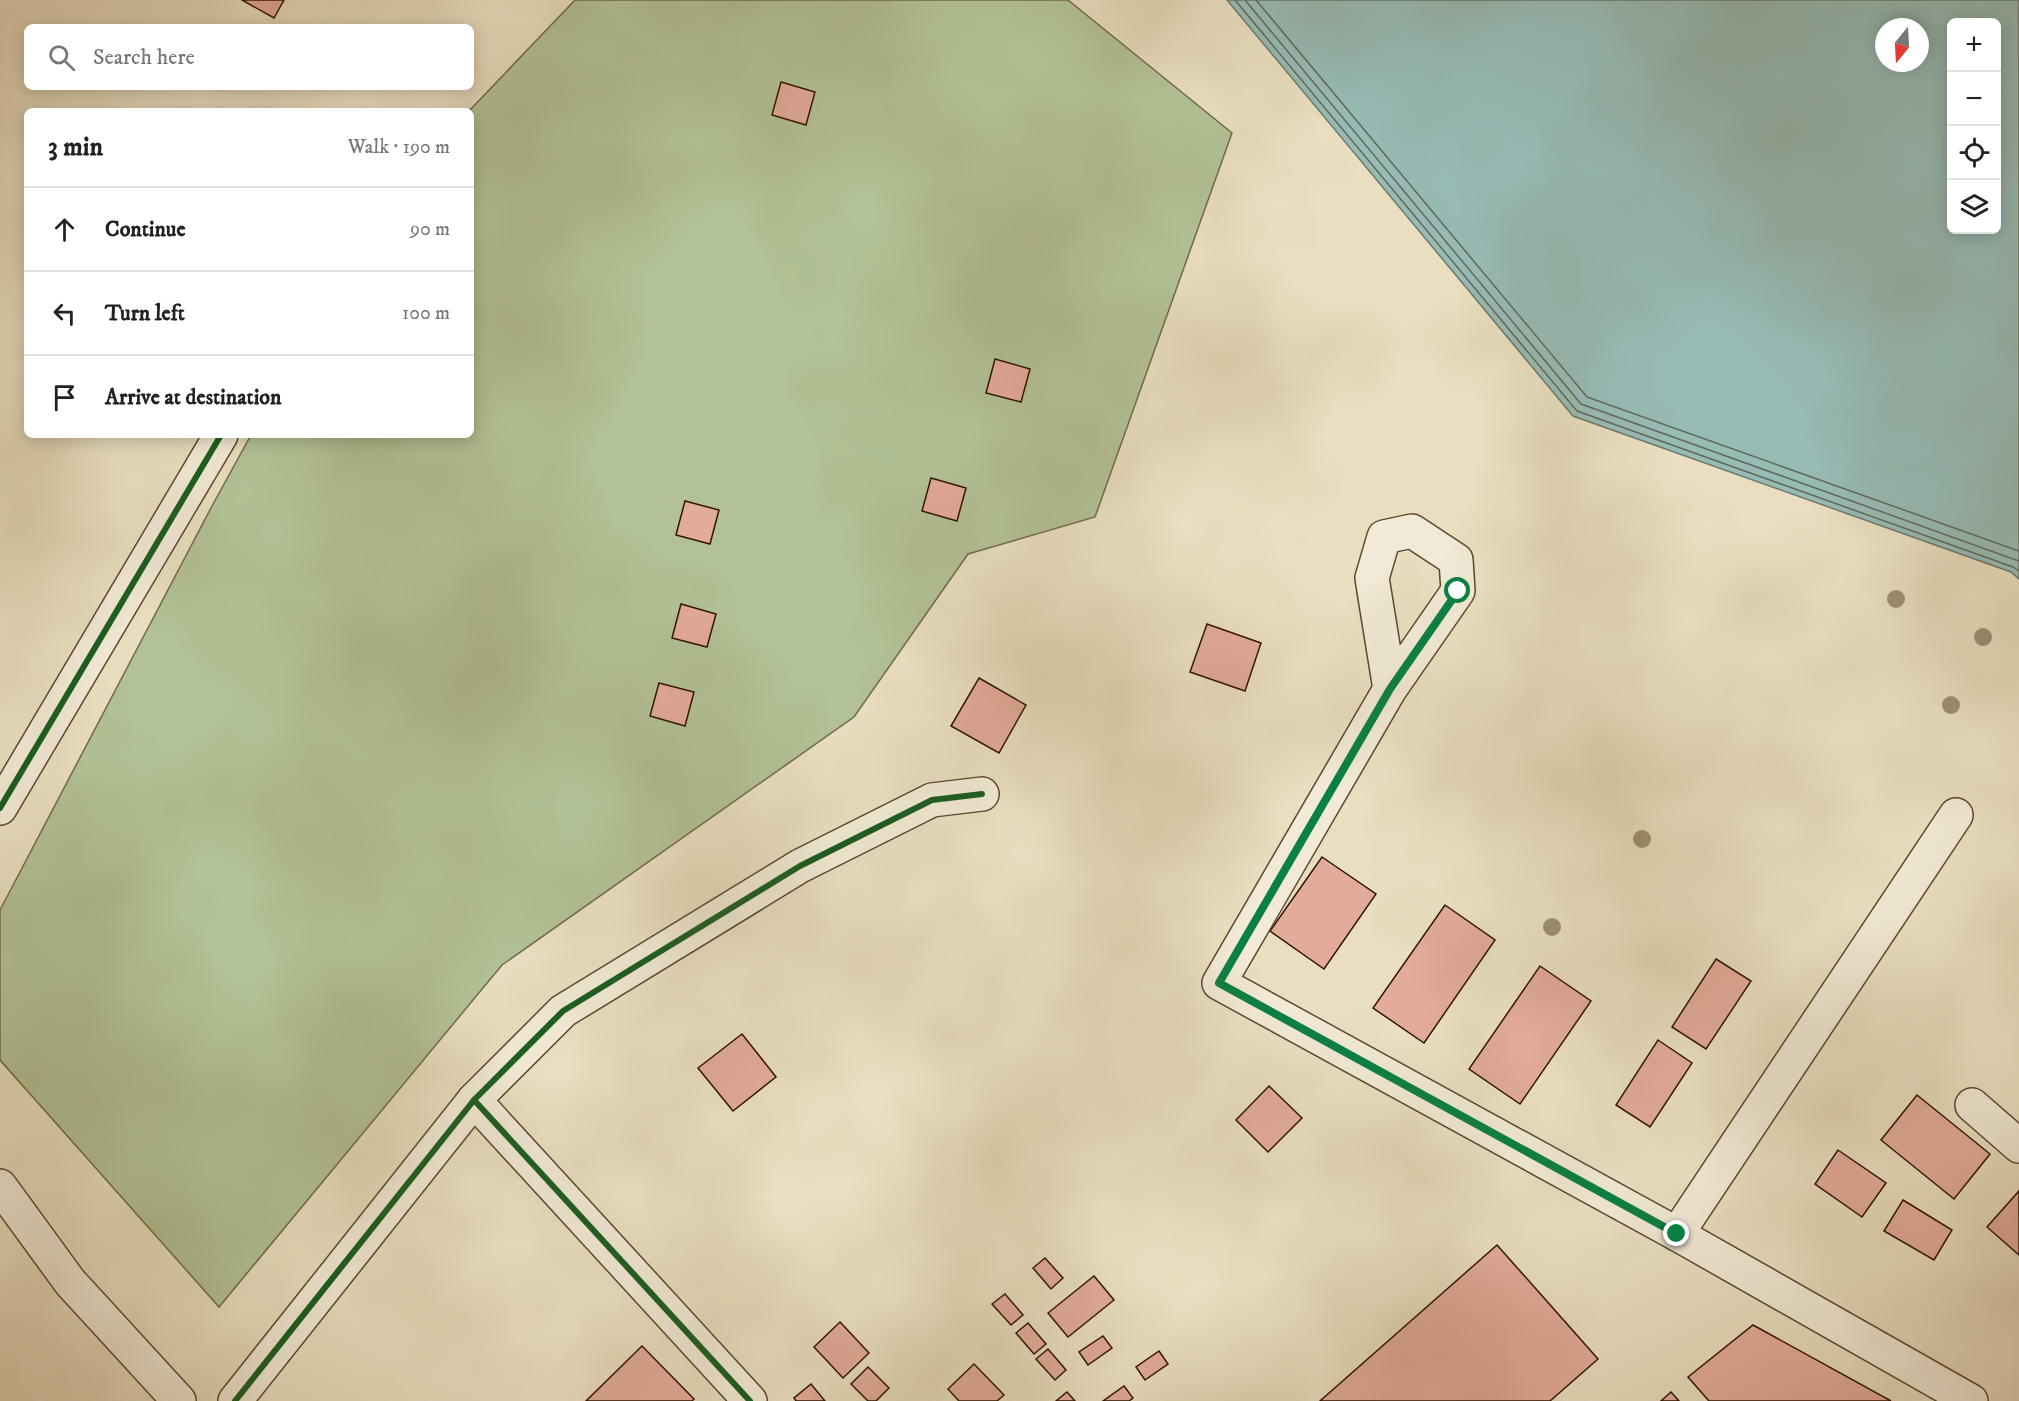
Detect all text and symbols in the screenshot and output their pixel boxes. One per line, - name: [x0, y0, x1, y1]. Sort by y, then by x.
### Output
- north arrow: [1875, 18, 1929, 72]
- map controls: [1947, 18, 2001, 234]
- button: +: [1947, 18, 2001, 72]
- search box: [24, 24, 474, 90]
- icon: search: [45, 41, 78, 74]
- text: Search here: [93, 44, 195, 71]
- button: −: [1947, 72, 2001, 126]
- button: locate: [1947, 126, 2001, 180]
- text: 3 min: [48, 131, 103, 164]
- text: Walk · 190 m: [348, 135, 450, 160]
- button: layers: [1947, 180, 2001, 234]
- icon: ahead: [48, 213, 81, 246]
- text: Continue: [105, 216, 186, 243]
- text: 90 m: [410, 217, 450, 242]
- icon: left: [48, 297, 81, 330]
- text: Turn left: [105, 300, 185, 327]
- text: 100 m: [402, 301, 450, 326]
- icon: arrive: [48, 381, 81, 414]
- text: Arrive at destination: [105, 384, 282, 411]
- route start: [1444, 577, 1470, 603]
- route end: [1663, 1220, 1689, 1246]

